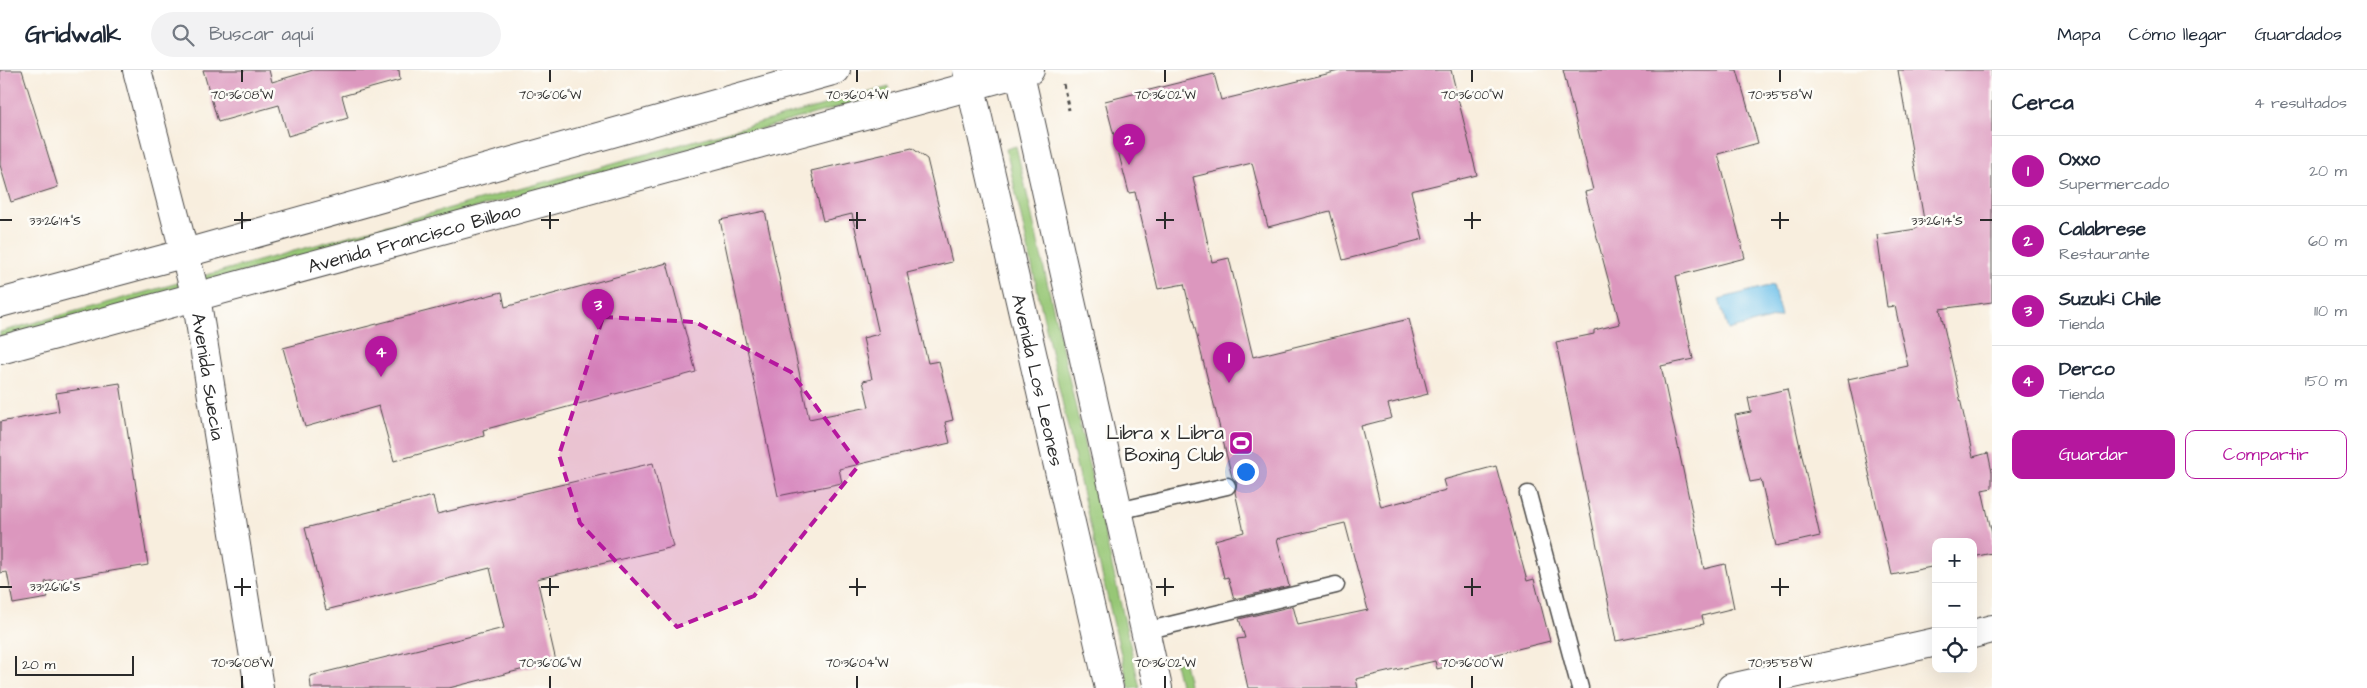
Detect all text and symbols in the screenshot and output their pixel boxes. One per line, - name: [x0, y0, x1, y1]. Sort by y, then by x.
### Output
- search box: [151, 12, 501, 57]
- text: Gridwalk: [25, 18, 121, 52]
- icon: search: [169, 21, 197, 49]
- text: Buscar aquí: [209, 21, 313, 48]
- text: Mapa: [2057, 22, 2101, 47]
- text: Cómo llegar: [2129, 22, 2227, 47]
- text: Guardados: [2255, 22, 2342, 47]
- text: 70°36'08"W: [211, 87, 274, 104]
- text: 70°36'06"W: [519, 87, 582, 104]
- text: 70°36'04"W: [825, 87, 889, 104]
- text: 70°36'02"W: [1134, 87, 1197, 104]
- text: 70°36'00"W: [1441, 87, 1504, 104]
- text: 70°35'58"W: [1748, 87, 1813, 104]
- text: Cerca: [2012, 88, 2074, 117]
- text: 4 resultados: [2254, 92, 2347, 114]
- pin: 2: [1113, 124, 1145, 165]
- text: Oxxo: [2059, 146, 2100, 173]
- text: 1: [2027, 160, 2029, 182]
- text: 20 m: [2309, 160, 2347, 182]
- text: Supermercado: [2059, 173, 2169, 195]
- street label: Avenida Francisco Bilbao: [305, 197, 524, 281]
- text: 33°26'14"S: [29, 213, 81, 230]
- text: 33°26'14"S: [1911, 213, 1963, 230]
- text: Calabrese: [2059, 216, 2146, 243]
- text: 2: [2023, 230, 2033, 252]
- text: 60 m: [2308, 230, 2347, 252]
- text: Restaurante: [2059, 243, 2150, 265]
- text: Suzuki Chile: [2059, 286, 2161, 313]
- pin: 3: [582, 289, 614, 330]
- street label: Avenida Los Leones: [1004, 291, 1070, 469]
- text: 3: [2024, 300, 2032, 322]
- text: 110 m: [2314, 300, 2347, 322]
- street label: Avenida Suecia: [184, 311, 231, 443]
- text: Tienda: [2059, 313, 2104, 335]
- pin: 4: [365, 336, 397, 377]
- pin: 1: [1213, 342, 1245, 383]
- text: Derco: [2059, 356, 2115, 383]
- text: 4: [2023, 370, 2033, 392]
- text: 150 m: [2305, 370, 2347, 392]
- text: Tienda: [2059, 383, 2104, 405]
- place label: Libra x Libra Boxing Club: [1106, 420, 1224, 470]
- sports icon: Libra x Libra Boxing Club: [1228, 430, 1254, 456]
- button: Guardar: [2012, 430, 2175, 479]
- button: Compartir: [2185, 430, 2347, 479]
- your location: [1233, 459, 1259, 485]
- map controls: [1932, 538, 1977, 673]
- button: +: [1932, 538, 1977, 583]
- text: 33°26'16"S: [30, 579, 81, 596]
- button: −: [1932, 583, 1977, 628]
- button: locate: [1932, 628, 1977, 673]
- scale bar: [15, 653, 134, 676]
- text: 20 m: [22, 655, 55, 675]
- text: 70°36'08"W: [211, 655, 274, 672]
- text: 70°36'06"W: [519, 655, 582, 672]
- text: 70°36'04"W: [825, 655, 889, 672]
- text: 70°36'02"W: [1134, 655, 1197, 672]
- text: 70°36'00"W: [1441, 655, 1504, 672]
- text: 70°35'58"W: [1748, 655, 1813, 672]

